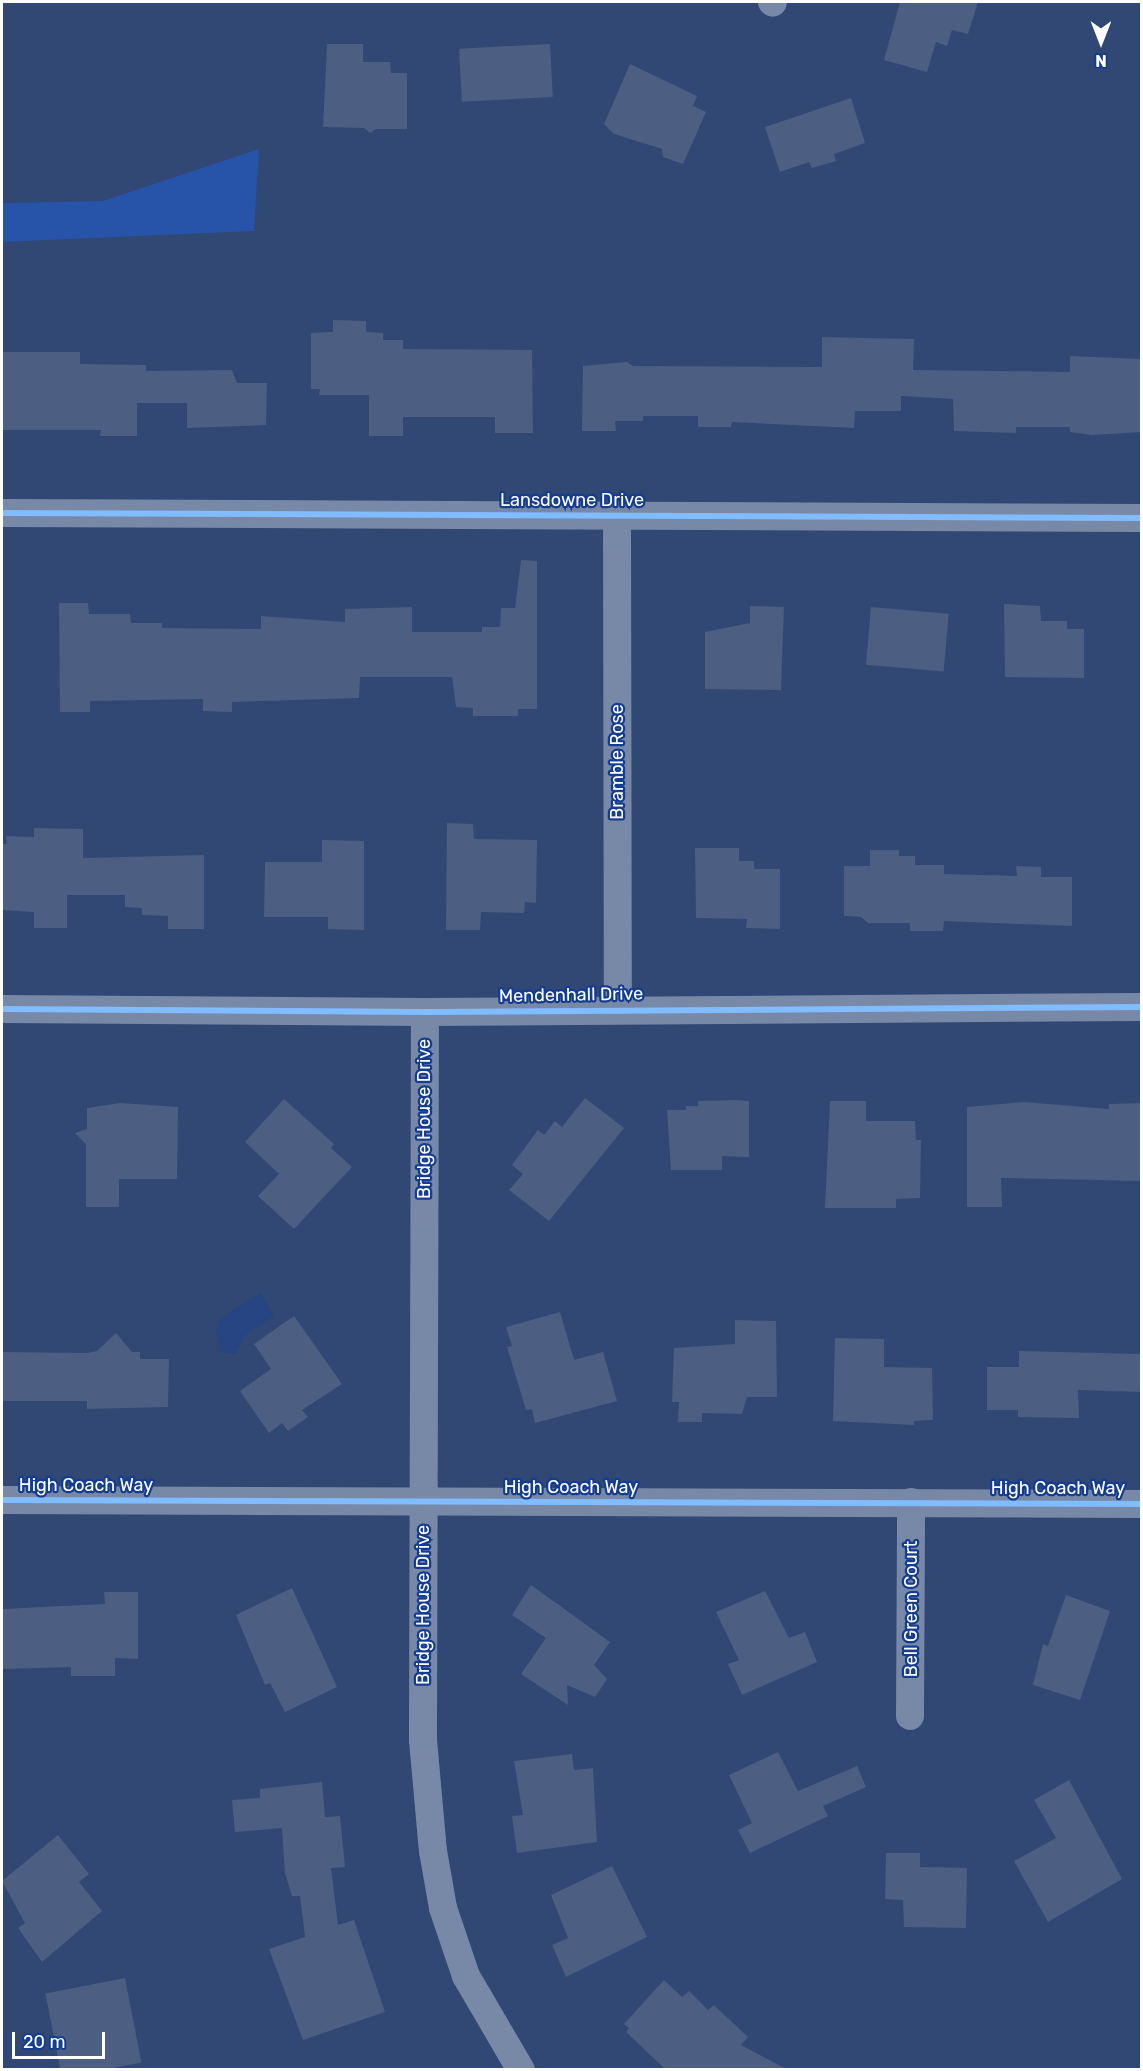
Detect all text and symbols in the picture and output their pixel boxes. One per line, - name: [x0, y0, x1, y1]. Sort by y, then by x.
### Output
- north arrow: [1071, 12, 1131, 72]
- text: N: [1095, 51, 1107, 70]
- street label: Lansdowne Drive: [500, 489, 644, 511]
- street label: Bramble Rose: [606, 704, 628, 820]
- street label: Mendenhall Drive: [499, 983, 643, 1007]
- street label: Bridge House Drive: [413, 1039, 435, 1199]
- street label: High Coach Way: [19, 1474, 153, 1496]
- street label: High Coach Way: [504, 1476, 638, 1498]
- street label: High Coach Way: [991, 1477, 1125, 1499]
- street label: Bridge House Drive: [412, 1525, 434, 1685]
- street label: Bell Green Court: [900, 1541, 922, 1677]
- scale bar: [15, 2020, 108, 2058]
- text: 20 m: [23, 2031, 65, 2053]

